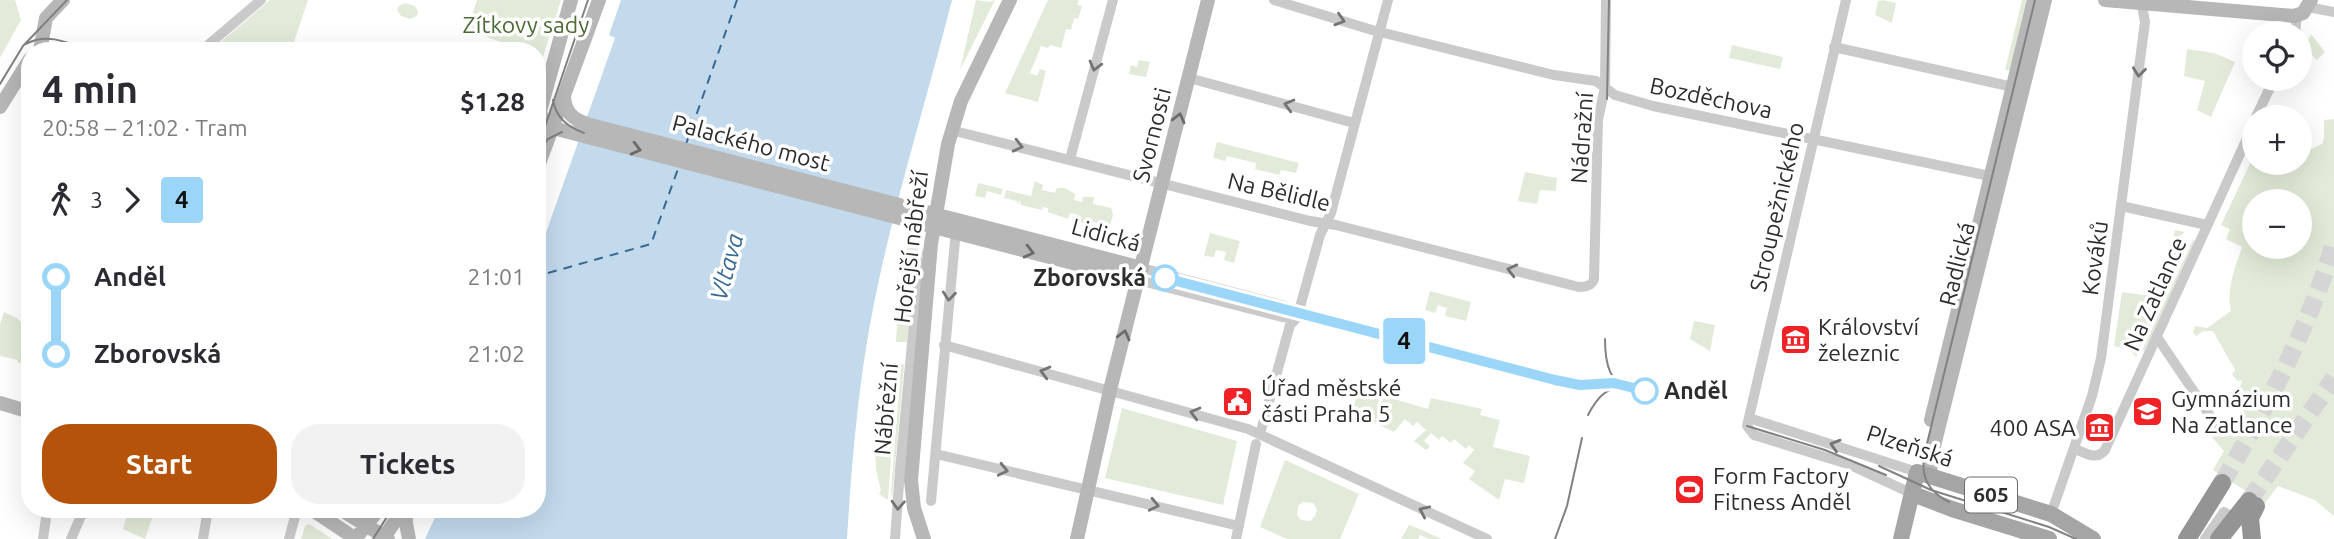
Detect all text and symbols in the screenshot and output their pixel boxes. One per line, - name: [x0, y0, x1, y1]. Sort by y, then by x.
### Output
- one-way arrow: [1333, 11, 1345, 26]
- park label: Zítkovy sady: [463, 12, 589, 37]
- map controls: [2242, 21, 2312, 259]
- button: locate: [2242, 21, 2312, 91]
- one-way arrow: [1089, 60, 1104, 72]
- one-way arrow: [2131, 66, 2146, 78]
- text: 4 min: [42, 68, 138, 110]
- street label: Bozděchova: [1648, 72, 1775, 123]
- street label: Svornosti: [1128, 85, 1175, 185]
- text: $1.28: [460, 87, 525, 116]
- street label: Nádražní: [1566, 91, 1597, 184]
- one-way arrow: [1283, 99, 1295, 113]
- button: +: [2242, 105, 2312, 175]
- street label: Palackého most: [670, 109, 833, 176]
- one-way arrow: [1171, 112, 1185, 124]
- text: 20:58 – 21:02 · Tram: [42, 115, 248, 140]
- street label: Stroupežnického: [1745, 120, 1808, 294]
- one-way arrow: [1011, 138, 1023, 152]
- one-way arrow: [630, 141, 642, 155]
- street label: Na Bělidle: [1225, 168, 1333, 215]
- street label: Hořejší nábřeží: [889, 169, 932, 325]
- icon: walk: [42, 181, 80, 219]
- icon: forward: [113, 181, 151, 219]
- text: 4: [175, 186, 189, 213]
- text: 3: [90, 187, 103, 212]
- button: −: [2242, 189, 2312, 259]
- street label: Lidická: [1069, 213, 1143, 256]
- street label: Radlická: [1934, 219, 1979, 308]
- street label: Kováků: [2077, 219, 2112, 297]
- water label: Vltava: [705, 230, 748, 303]
- street label: Na Zatlance: [2118, 233, 2191, 355]
- one-way arrow: [1022, 243, 1034, 258]
- text: Anděl: [94, 262, 166, 291]
- text: 21:01: [467, 264, 525, 289]
- one-way arrow: [1507, 264, 1519, 278]
- place label: Zborovská: [1033, 265, 1146, 290]
- marker: Zborovská: [1152, 265, 1178, 291]
- one-way arrow: [942, 291, 957, 302]
- place label: Království železnic: [1818, 314, 1919, 365]
- line badge: 4: [1381, 318, 1427, 364]
- museum icon: Království železnic: [1778, 323, 1812, 357]
- text: 4: [1397, 327, 1411, 354]
- one-way arrow: [1116, 329, 1130, 341]
- text: Zborovská: [94, 339, 221, 368]
- text: 21:02: [467, 341, 525, 366]
- street label: Nábřežní: [869, 361, 902, 456]
- one-way arrow: [1039, 366, 1051, 380]
- place label: Úřad městské části Praha 5: [1261, 374, 1401, 426]
- marker: Anděl: [1632, 378, 1658, 404]
- place label: Anděl: [1664, 378, 1728, 403]
- public building icon: Úřad městské části Praha 5: [1221, 384, 1255, 418]
- place label: Gymnázium Na Zatlance: [2171, 386, 2293, 437]
- school or university icon: Gymnázium Na Zatlance: [2131, 395, 2165, 429]
- one-way arrow: [1189, 407, 1201, 422]
- museum icon: 400 ASA: [2082, 411, 2116, 445]
- place label: 400 ASA: [1989, 415, 2076, 440]
- street label: Plzeňská: [1864, 420, 1957, 471]
- button: Start: [42, 424, 277, 504]
- button: Tickets: [291, 424, 525, 504]
- one-way arrow: [1829, 439, 1841, 453]
- one-way arrow: [997, 461, 1009, 476]
- place label: Form Factory Fitness Anděl: [1713, 463, 1851, 514]
- sports icon: Form Factory Fitness Anděl: [1673, 472, 1707, 506]
- road number: 605: [1965, 477, 2017, 512]
- one-way arrow: [1148, 497, 1160, 511]
- one-way arrow: [891, 500, 906, 511]
- one-way arrow: [1419, 505, 1432, 519]

